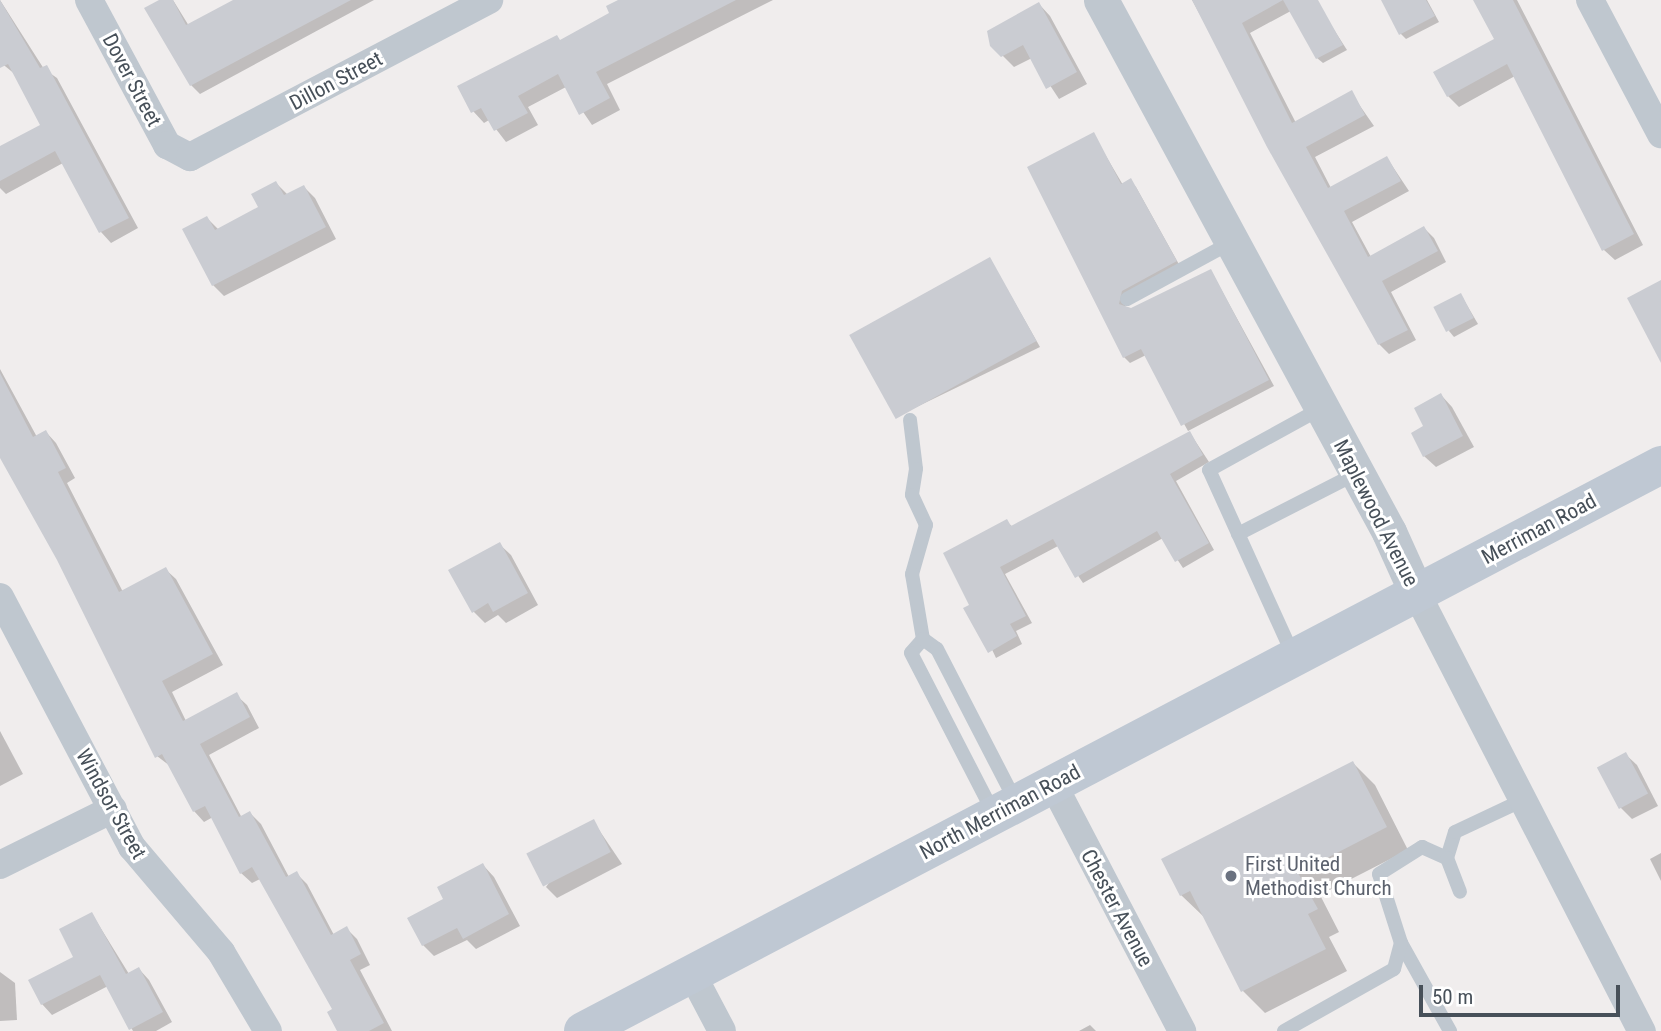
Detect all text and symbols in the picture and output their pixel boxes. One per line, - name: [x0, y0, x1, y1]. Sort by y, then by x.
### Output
- street label: Dover Street: [97, 29, 167, 131]
- street label: Dillon Street: [285, 46, 387, 116]
- street label: Maplewood Avenue: [1328, 435, 1424, 591]
- street label: Merriman Road: [1477, 488, 1601, 570]
- street label: Windsor Street: [70, 745, 152, 863]
- street label: North Merriman Road: [916, 759, 1084, 865]
- street label: Chester Avenue: [1076, 845, 1158, 971]
- place label: First United Methodist Church: [1245, 851, 1392, 901]
- marker: First United Methodist Church: [1223, 868, 1239, 884]
- scale bar: [1423, 972, 1624, 1016]
- text: 50 m: [1432, 985, 1473, 1009]

